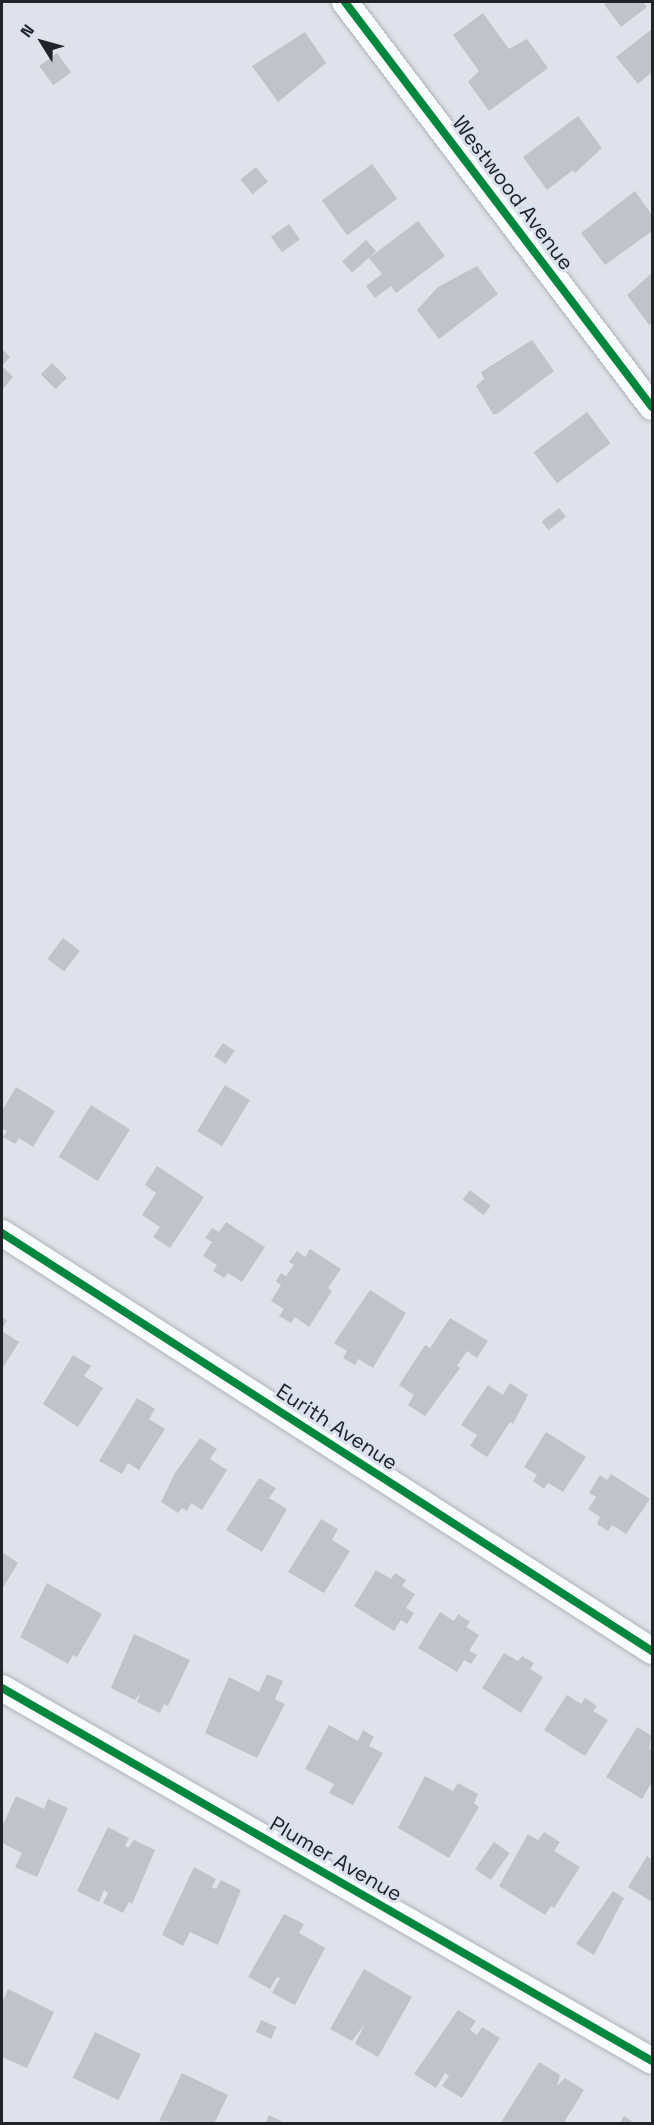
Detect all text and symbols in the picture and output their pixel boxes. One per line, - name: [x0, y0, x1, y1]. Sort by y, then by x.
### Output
- north arrow: [12, 12, 72, 72]
- text: N: [16, 20, 39, 41]
- street label: Westwood Avenue: [447, 111, 579, 275]
- street label: Eurith Avenue: [271, 1378, 403, 1476]
- street label: Plumer Avenue: [265, 1811, 407, 1907]

